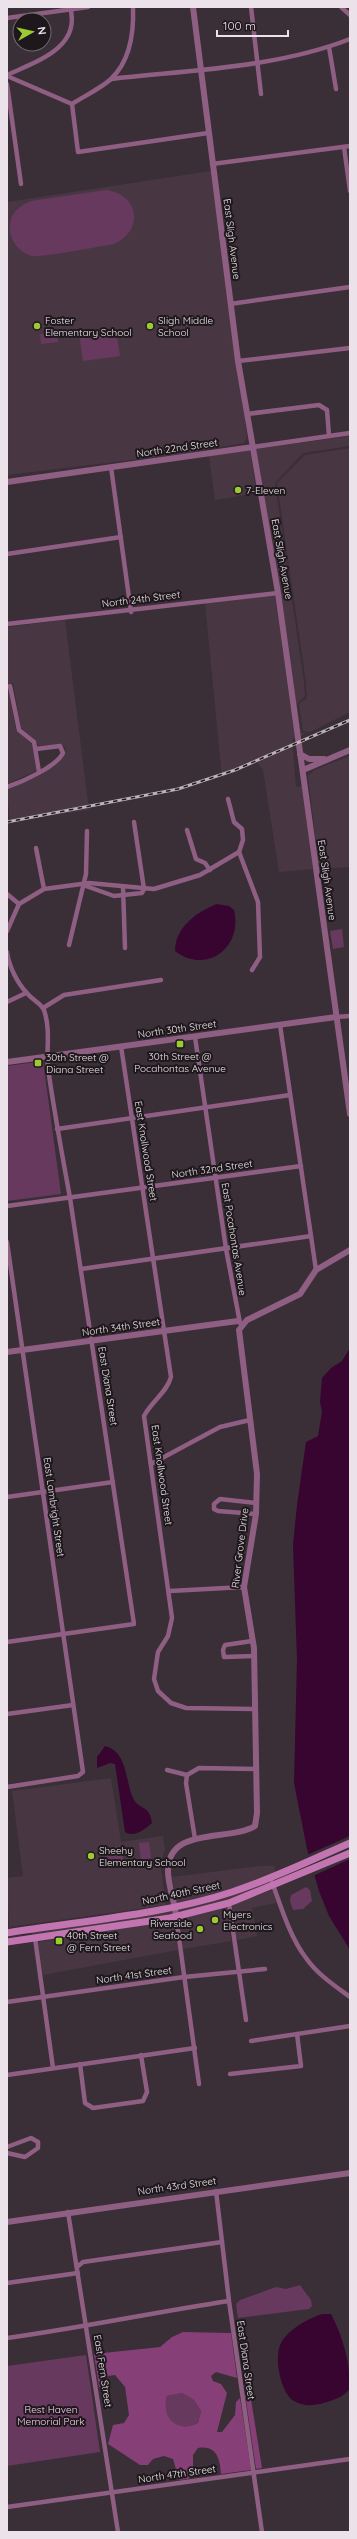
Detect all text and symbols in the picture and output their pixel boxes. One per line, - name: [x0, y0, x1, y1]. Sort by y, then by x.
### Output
- north arrow: [12, 12, 52, 52]
- scale bar: [217, 12, 288, 38]
- text: 100 m: [223, 18, 256, 33]
- text: N: [34, 26, 49, 36]
- street label: East Sligh Avenue: [221, 198, 243, 281]
- place label: Foster Elementary School: [45, 314, 132, 339]
- place label: Sligh Middle School: [158, 314, 213, 339]
- marker: Foster Elementary School: [32, 321, 42, 331]
- marker: Sligh Middle School: [145, 321, 155, 331]
- street label: North 22nd Street: [136, 436, 219, 460]
- place label: 7-Eleven: [246, 484, 285, 497]
- marker: 7-Eleven: [233, 485, 243, 495]
- street label: East Sligh Avenue: [269, 518, 296, 601]
- street label: North 24th Street: [101, 588, 181, 610]
- street label: East Sligh Avenue: [315, 839, 339, 922]
- street label: North 30th Street: [137, 1017, 218, 1041]
- marker: 30th Street @ Pocahontas Avenue: [175, 1039, 185, 1049]
- place label: 30th Street @ Pocahontas Avenue: [134, 1050, 226, 1075]
- place label: 30th Street @ Diana Street: [46, 1051, 109, 1076]
- marker: 30th Street @ Diana Street: [33, 1058, 43, 1068]
- street label: East Knollwood Street: [132, 1100, 160, 1203]
- street label: North 32nd Street: [171, 1157, 254, 1181]
- street label: East Pocahontas Avenue: [219, 1182, 249, 1297]
- street label: North 34th Street: [81, 1315, 161, 1339]
- street label: East Diana Street: [95, 1346, 121, 1427]
- street label: East Knollwood Street: [149, 1424, 176, 1527]
- street label: East Lambright Street: [41, 1456, 68, 1558]
- street label: River Grove Drive: [229, 1507, 251, 1589]
- place label: Sheehy Elementary School: [99, 1844, 186, 1869]
- marker: Sheehy Elementary School: [86, 1851, 96, 1861]
- street label: North 40th Street: [141, 1878, 222, 1908]
- place label: Myers Electronics: [223, 1908, 273, 1933]
- marker: Myers Electronics: [210, 1915, 220, 1925]
- place label: Riverside Seafood: [150, 1917, 192, 1942]
- marker: Riverside Seafood: [195, 1924, 205, 1934]
- place label: 40th Street @ Fern Street: [67, 1929, 131, 1954]
- marker: 40th Street @ Fern Street: [54, 1936, 64, 1946]
- street label: North 41st Street: [95, 1963, 173, 1987]
- street label: North 43rd Street: [137, 2174, 218, 2198]
- street label: East Diana Street: [234, 2320, 258, 2401]
- street label: East Fern Street: [91, 2334, 115, 2409]
- park label: Rest Haven Memorial Park: [17, 2403, 85, 2428]
- street label: North 47th Street: [137, 2462, 217, 2486]

